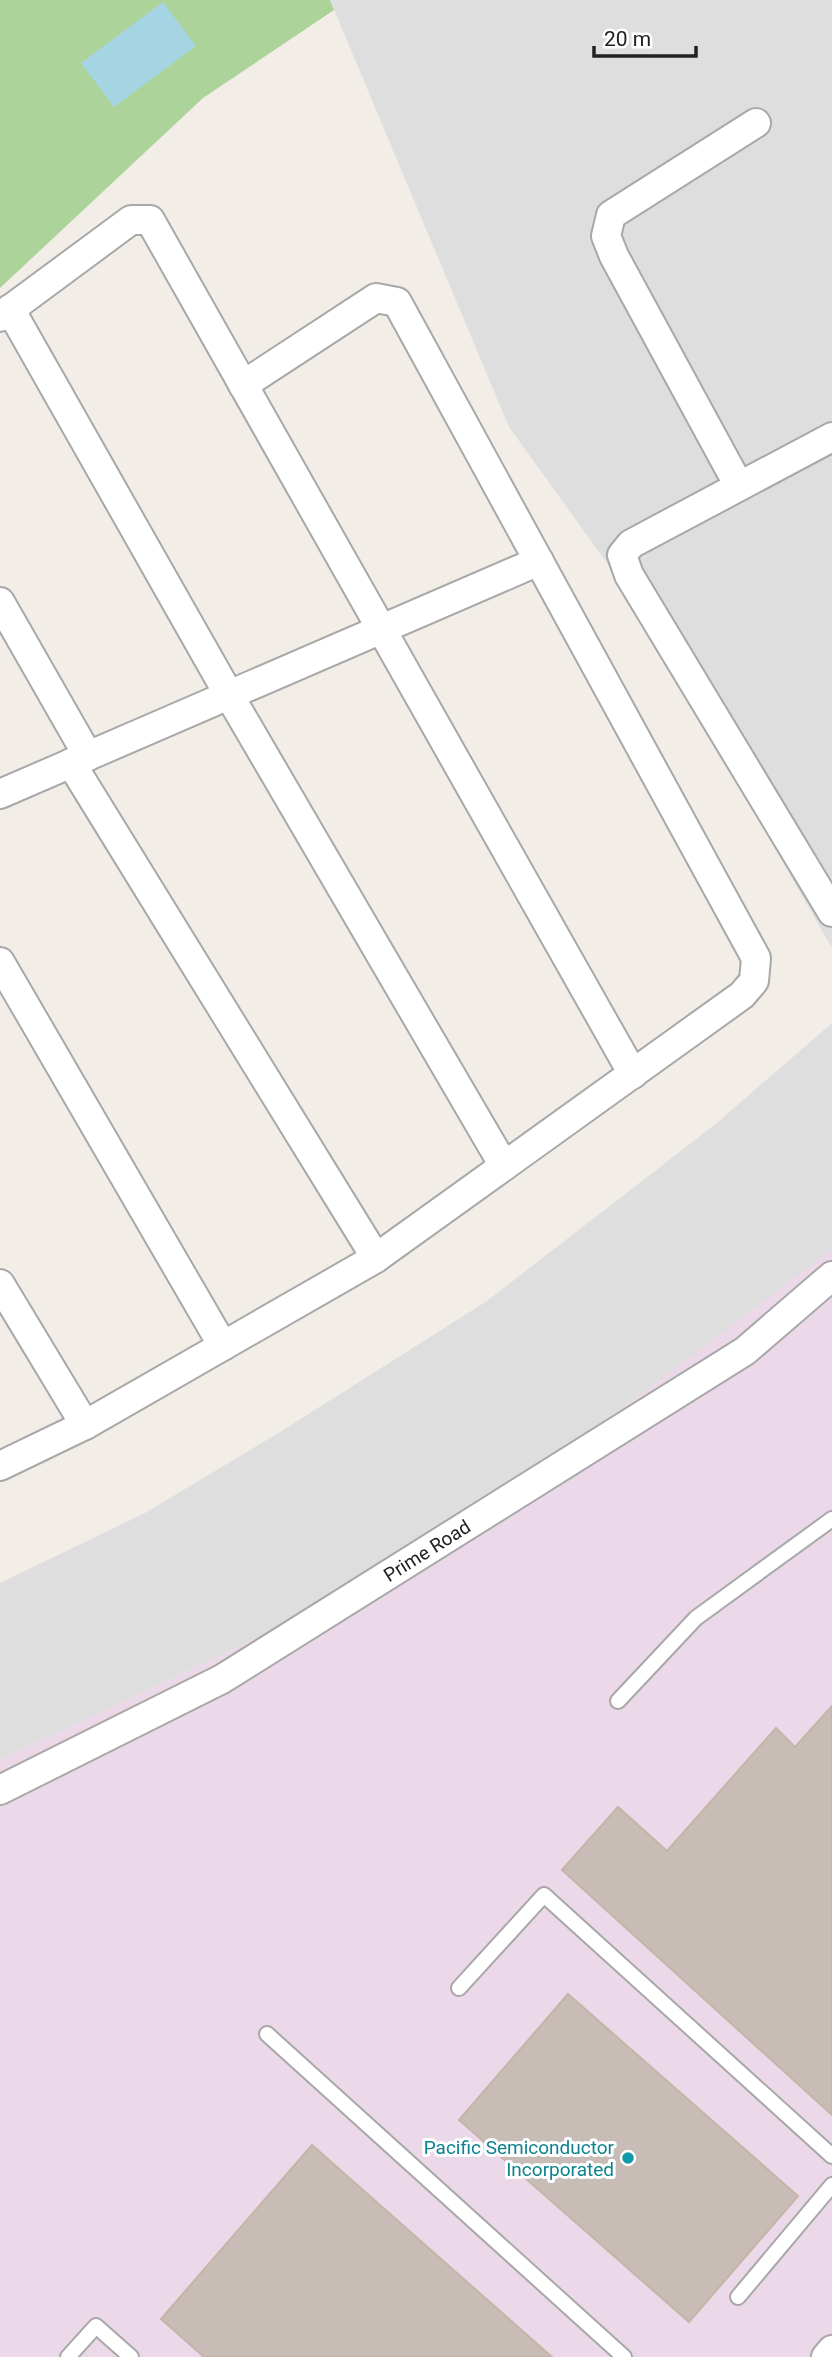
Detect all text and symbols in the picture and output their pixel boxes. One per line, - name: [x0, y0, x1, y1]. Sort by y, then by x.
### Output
- scale bar: [594, 14, 696, 58]
- text: 20 m: [604, 27, 651, 51]
- street label: Prime Road: [379, 1515, 475, 1586]
- place label: Pacific Semiconductor Incorporated: [424, 2136, 615, 2181]
- marker: Pacific Semiconductor Incorporated: [620, 2150, 636, 2166]

